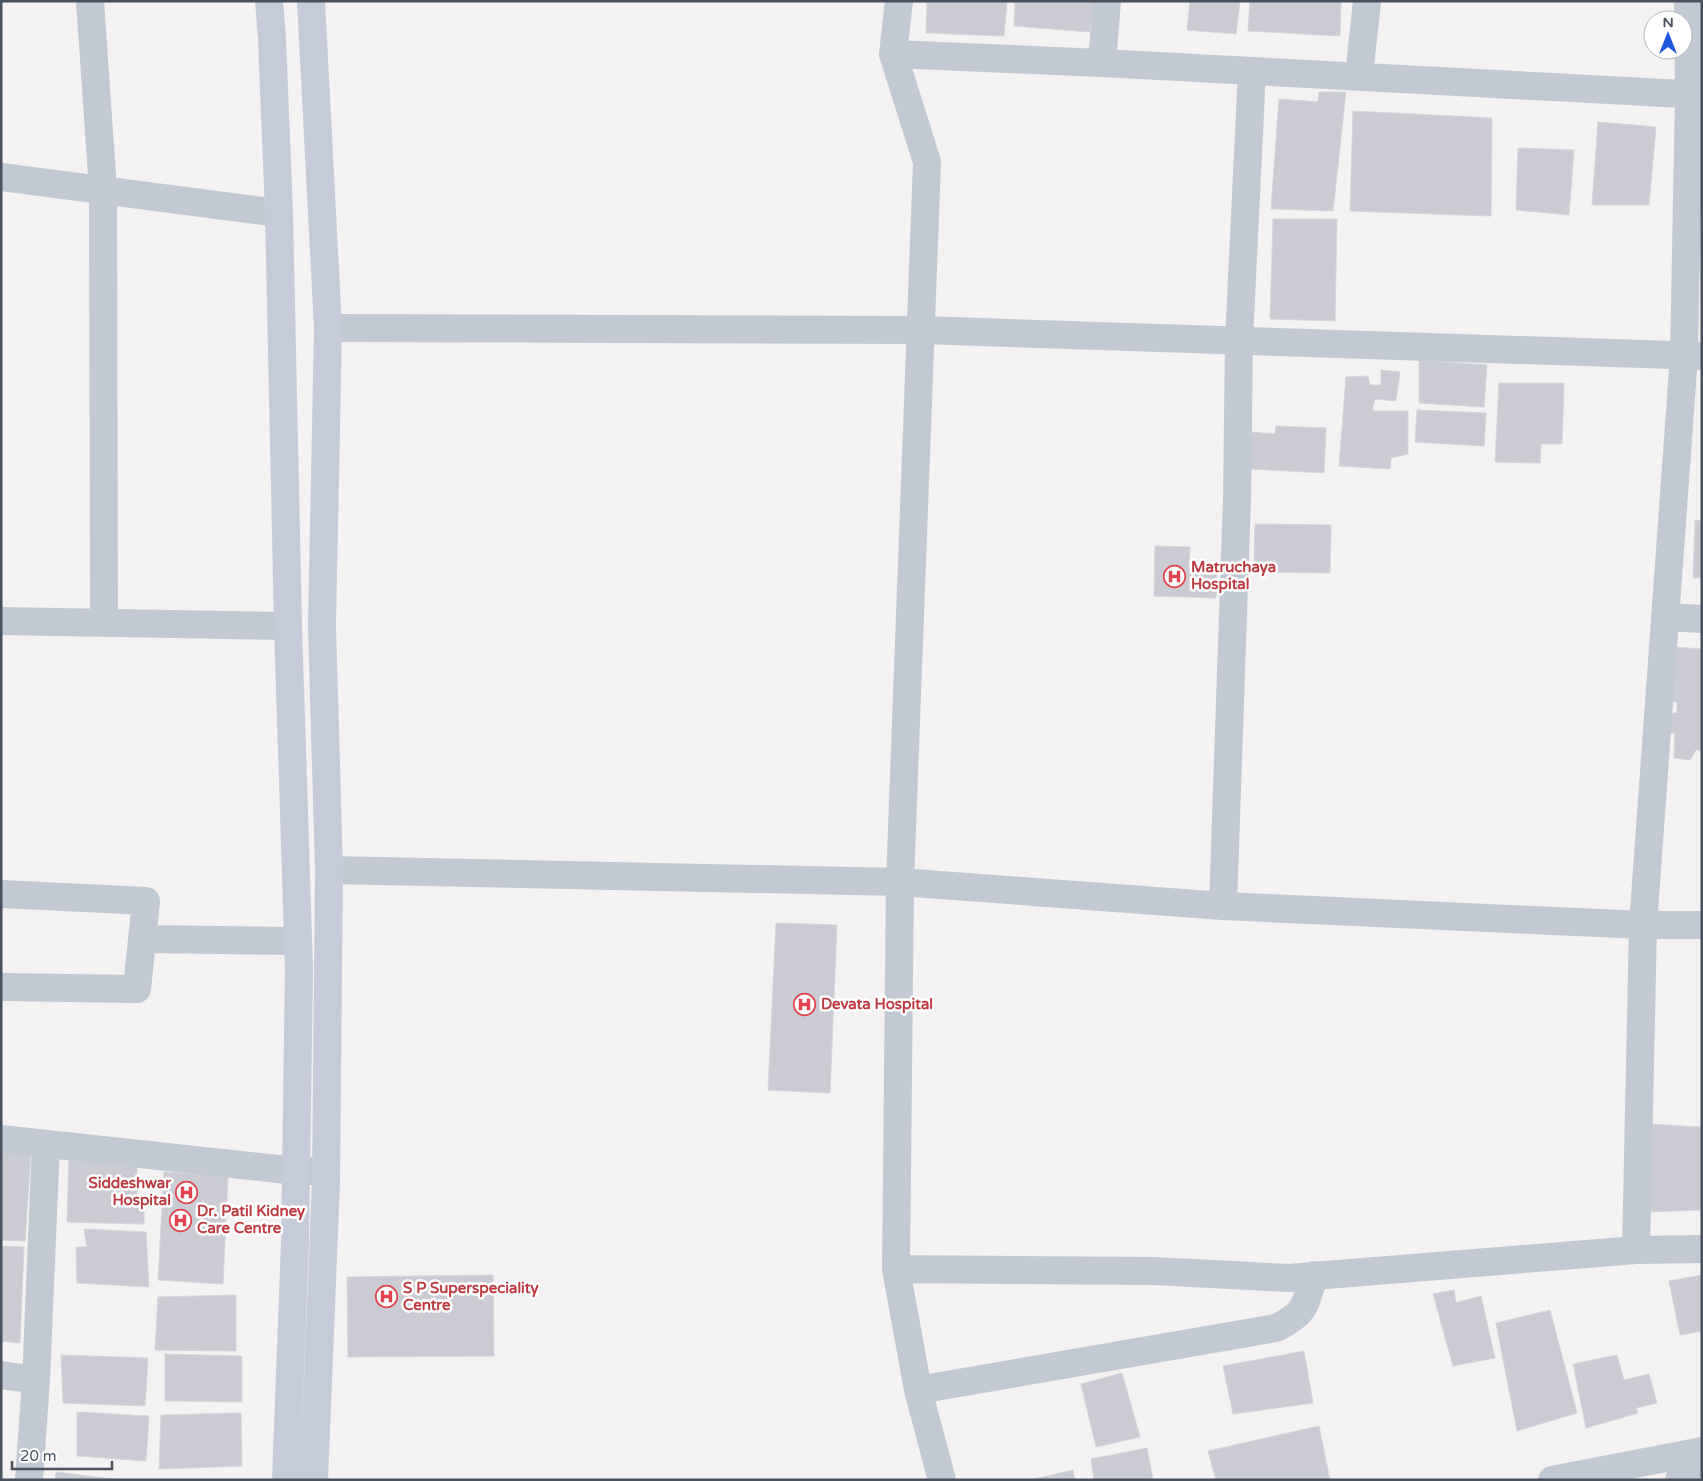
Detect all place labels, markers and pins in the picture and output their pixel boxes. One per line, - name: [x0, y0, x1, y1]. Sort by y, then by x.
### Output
- place label: Matruchaya Hospital: [1191, 558, 1276, 594]
- hospital icon: Matruchaya Hospital: [1163, 564, 1187, 588]
- hospital icon: Devata Hospital: [793, 992, 817, 1016]
- place label: Devata Hospital: [821, 995, 933, 1014]
- place label: Siddeshwar Hospital: [89, 1174, 171, 1210]
- hospital icon: Siddeshwar Hospital: [175, 1180, 199, 1204]
- place label: Dr. Patil Kidney Care Centre: [197, 1202, 305, 1237]
- hospital icon: Dr. Patil Kidney Care Centre: [169, 1208, 193, 1232]
- place label: S P Superspeciality Centre: [403, 1279, 539, 1314]
- hospital icon: S P Superspeciality Centre: [375, 1285, 399, 1309]

